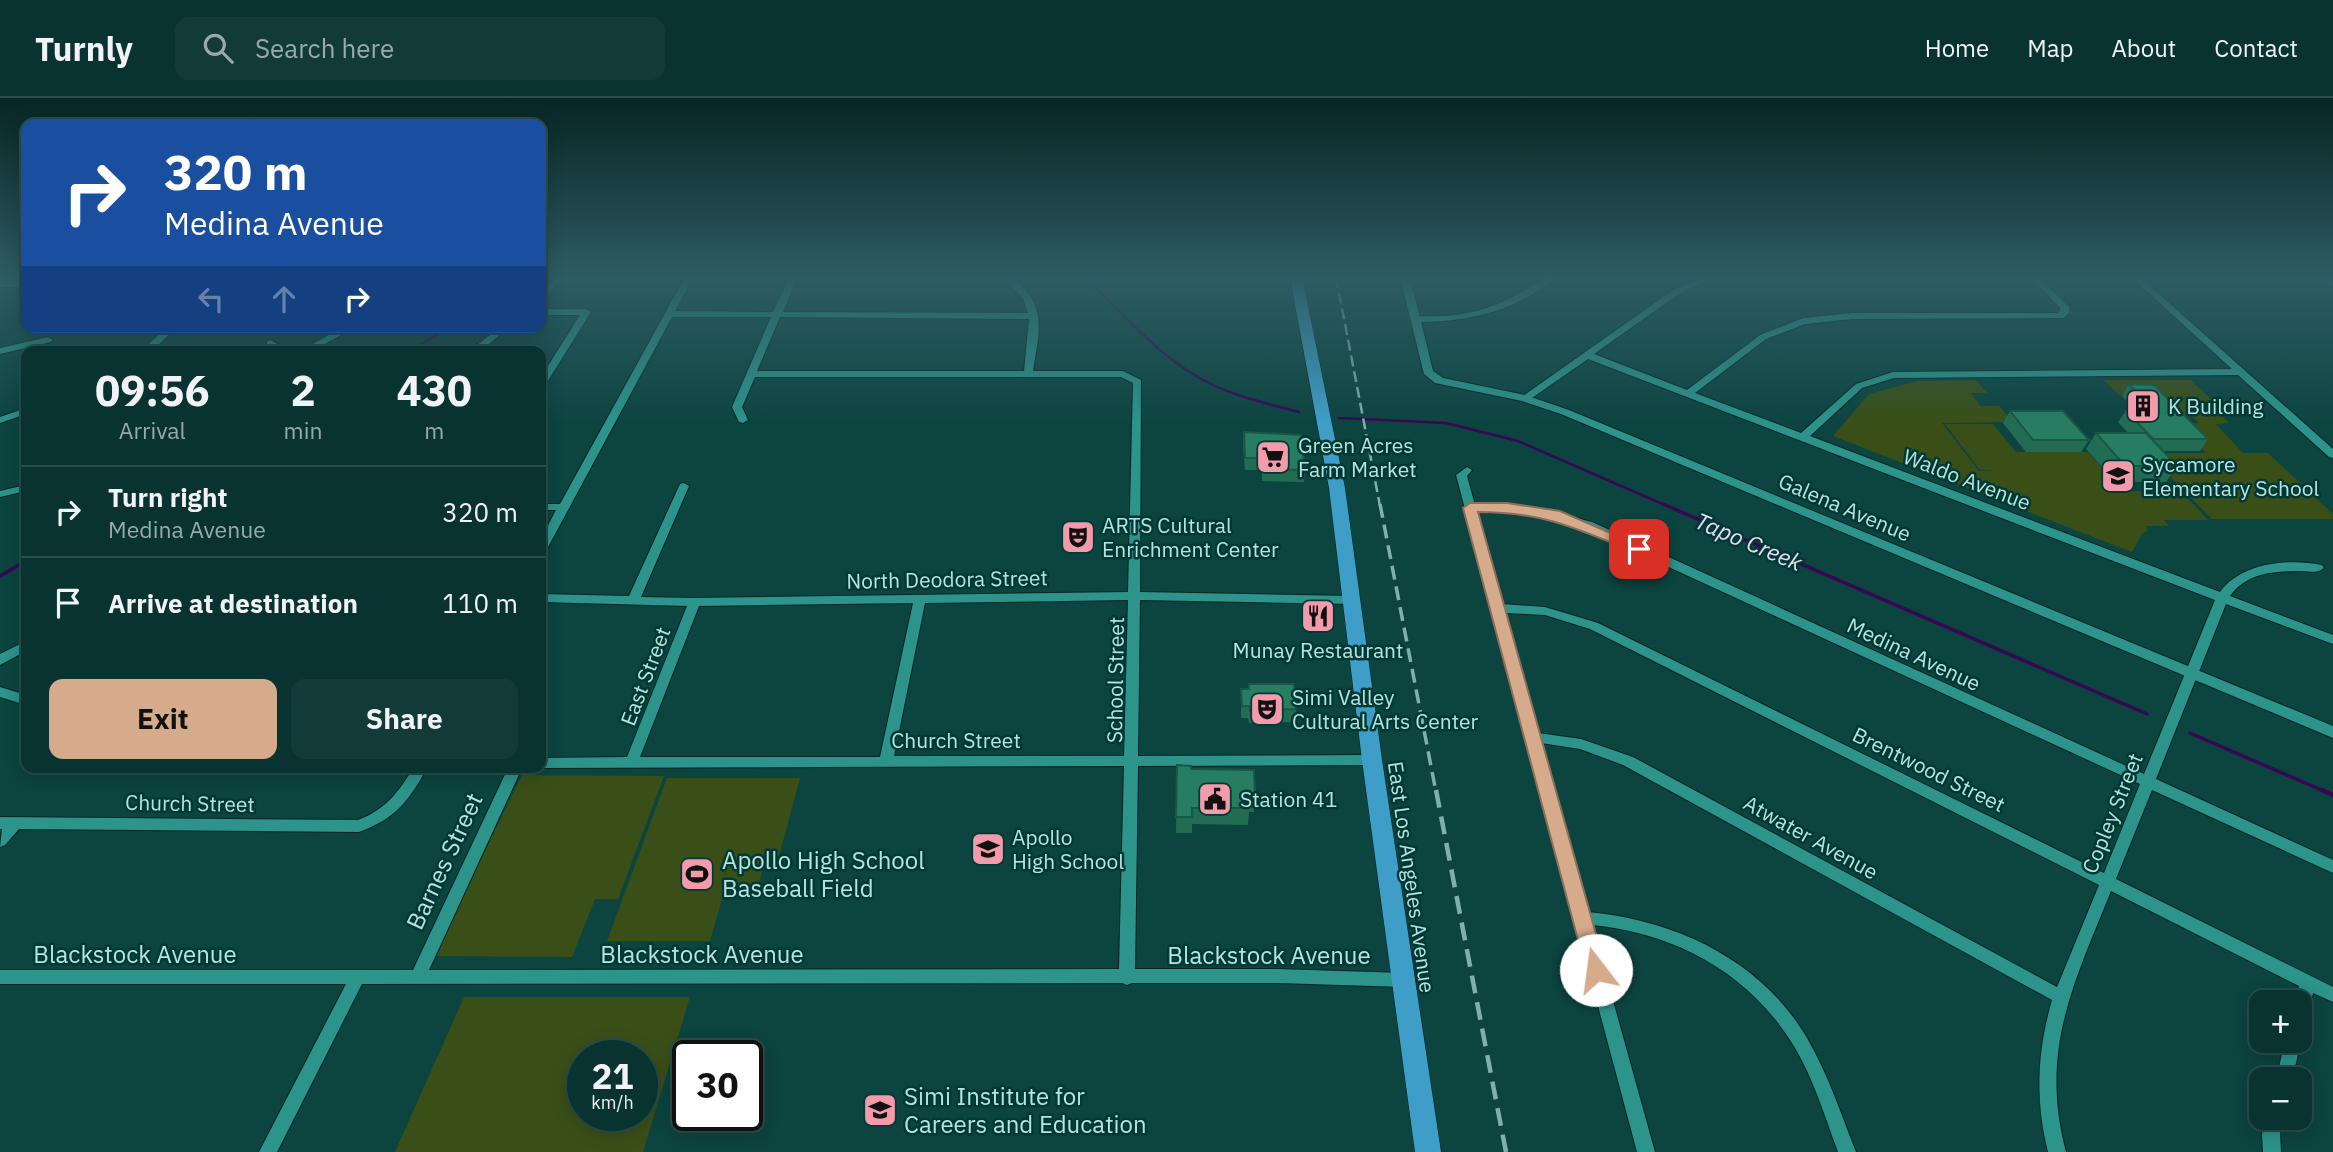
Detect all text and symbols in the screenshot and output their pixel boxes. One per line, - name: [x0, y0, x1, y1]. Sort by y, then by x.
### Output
- search box: [175, 17, 665, 80]
- text: Turnly: [35, 27, 133, 70]
- icon: search: [199, 29, 237, 67]
- text: Search here: [255, 31, 394, 65]
- text: Home: [1925, 32, 1989, 64]
- text: Map: [2027, 32, 2073, 64]
- text: About: [2111, 32, 2176, 64]
- text: Contact: [2214, 32, 2298, 64]
- text: 320 m: [164, 140, 308, 203]
- icon: right: [49, 147, 140, 238]
- text: Medina Avenue: [164, 202, 384, 244]
- icon: left: [192, 280, 230, 318]
- icon: ahead: [265, 280, 303, 318]
- icon: right: [338, 280, 376, 318]
- text: 09:56: [95, 363, 210, 418]
- text: 2: [290, 363, 316, 418]
- text: 430: [396, 363, 472, 418]
- building icon: K Building: [2124, 387, 2162, 425]
- place label: K Building: [2168, 392, 2263, 420]
- text: Arrival: [119, 415, 186, 445]
- text: min: [284, 415, 322, 445]
- text: m: [424, 415, 444, 445]
- place label: Green Acres Farm Market: [1298, 431, 1417, 483]
- supermarket icon: Green Acres Farm Market: [1254, 438, 1292, 476]
- street label: Waldo Avenue: [1899, 442, 2035, 516]
- place label: Sycamore Elementary School: [2142, 450, 2319, 502]
- school or university icon: Sycamore Elementary School: [2099, 457, 2137, 495]
- street label: Galena Avenue: [1775, 467, 1915, 547]
- text: Turn right: [108, 480, 227, 514]
- icon: right: [49, 493, 87, 531]
- text: 320 m: [442, 495, 518, 529]
- water label: Tapo Creek: [1691, 505, 1808, 577]
- place label: ARTS Cultural Enrichment Center: [1102, 511, 1279, 563]
- text: Medina Avenue: [108, 514, 266, 544]
- theatre icon: ARTS Cultural Enrichment Center: [1059, 518, 1097, 556]
- pin: [1609, 519, 1669, 579]
- icon: arrive: [1620, 530, 1658, 568]
- street label: North Deodora Street: [846, 563, 1048, 595]
- icon: arrive: [49, 584, 87, 622]
- text: Arrive at destination: [108, 586, 358, 620]
- text: 110 m: [442, 586, 518, 620]
- restaurant icon: Munay Restaurant: [1299, 597, 1337, 635]
- street label: Medina Avenue: [1843, 611, 1985, 697]
- street label: School Street: [1100, 617, 1130, 743]
- street label: East Street: [613, 623, 677, 729]
- place label: Munay Restaurant: [1233, 636, 1403, 664]
- button: Exit: [49, 679, 277, 759]
- button: Share: [291, 679, 518, 759]
- place label: Simi Valley Cultural Arts Center: [1292, 683, 1478, 735]
- theatre icon: Simi Valley Cultural Arts Center: [1248, 690, 1286, 728]
- street label: Brentwood Street: [1848, 720, 2010, 818]
- street label: Church Street: [891, 726, 1021, 754]
- street label: Copley Street: [2075, 749, 2149, 877]
- street label: East Los Angeles Avenue: [1382, 759, 1442, 995]
- public building icon: Station 41: [1196, 780, 1234, 818]
- place label: Station 41: [1240, 785, 1337, 813]
- street label: Barnes Street: [398, 787, 490, 935]
- street label: Church Street: [125, 788, 255, 818]
- street label: Atwater Avenue: [1739, 789, 1883, 885]
- place label: Apollo High School: [1012, 823, 1124, 875]
- school or university icon: Apollo High School: [969, 830, 1007, 868]
- place label: Apollo High School Baseball Field: [722, 844, 925, 904]
- sports icon: Apollo High School Baseball Field: [678, 855, 716, 893]
- position arrow: [1559, 933, 1633, 1007]
- street label: Blackstock Avenue: [33, 938, 237, 970]
- street label: Blackstock Avenue: [600, 938, 804, 970]
- street label: Blackstock Avenue: [1167, 939, 1371, 971]
- map controls: [2249, 990, 2312, 1130]
- button: +: [2249, 990, 2312, 1053]
- speed limit sign: 30: [672, 1040, 763, 1131]
- text: 21: [591, 1053, 634, 1099]
- button: −: [2249, 1067, 2312, 1130]
- place label: Simi Institute for Careers and Education: [904, 1080, 1147, 1140]
- text: km/h: [591, 1091, 634, 1114]
- school or university icon: Simi Institute for Careers and Education: [861, 1091, 899, 1129]

